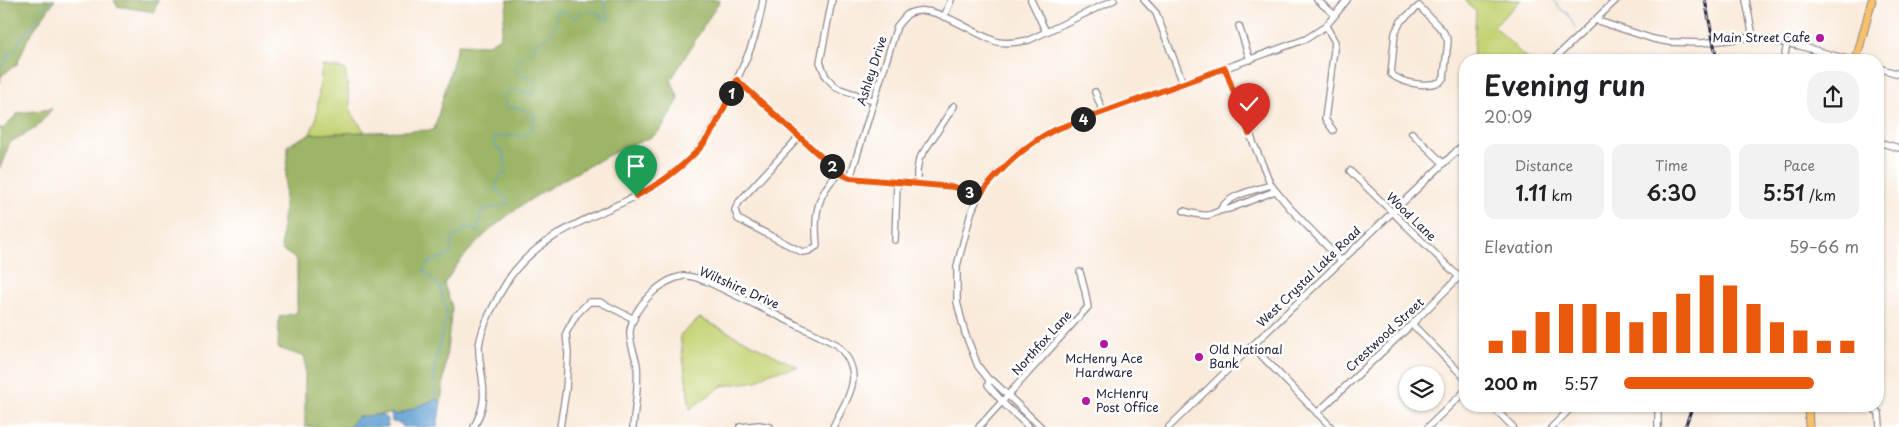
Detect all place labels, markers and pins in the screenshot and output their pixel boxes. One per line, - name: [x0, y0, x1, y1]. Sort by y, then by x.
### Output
- place label: Main Street Cafe: [1712, 28, 1810, 46]
- marker: Main Street Cafe: [1814, 32, 1826, 44]
- pin: 1: [718, 80, 744, 106]
- pin: [1228, 83, 1270, 134]
- pin: 4: [1070, 106, 1096, 132]
- pin: [615, 145, 657, 196]
- pin: 2: [820, 154, 844, 178]
- pin: 3: [956, 180, 982, 204]
- marker: McHenry Ace Hardware: [1098, 338, 1110, 350]
- place label: Old National Bank: [1209, 340, 1283, 372]
- place label: McHenry Ace Hardware: [1065, 349, 1143, 381]
- marker: Old National Bank: [1193, 351, 1205, 363]
- place label: McHenry Post Office: [1096, 384, 1159, 416]
- marker: McHenry Post Office: [1080, 395, 1092, 407]

